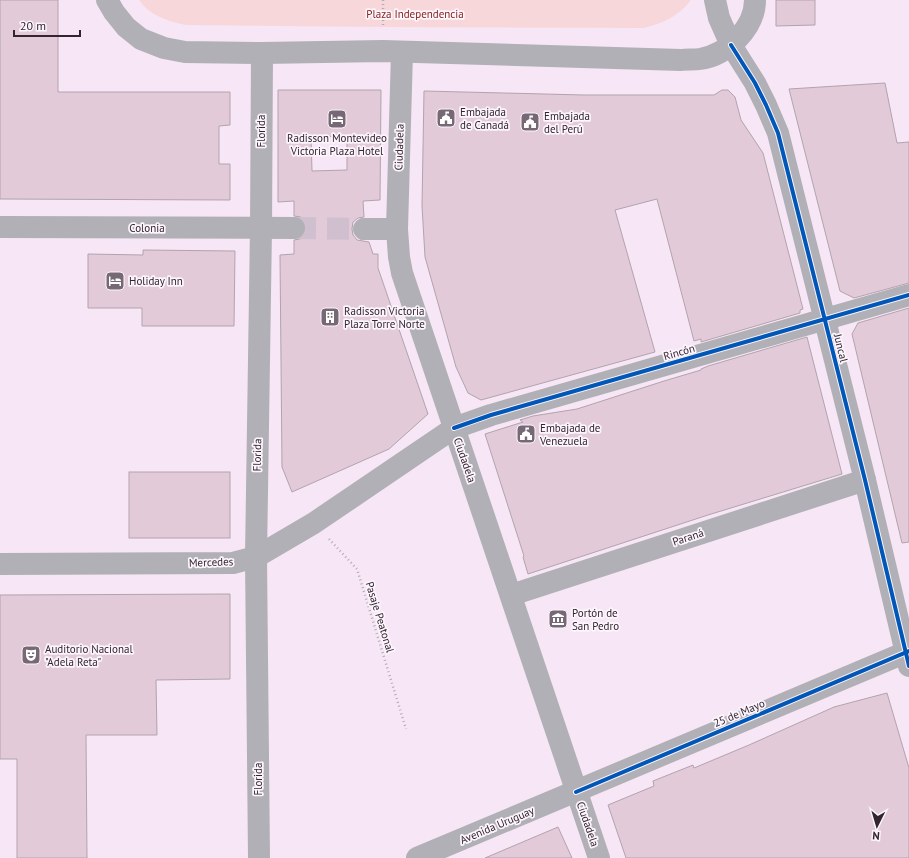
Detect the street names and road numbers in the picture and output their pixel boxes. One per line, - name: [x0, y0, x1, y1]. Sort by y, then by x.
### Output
- street label: Florida: [254, 115, 268, 147]
- street label: Ciudadela: [391, 123, 407, 171]
- street label: Colonia: [129, 221, 165, 235]
- street label: Juncal: [830, 331, 851, 364]
- street label: Rincón: [662, 341, 696, 363]
- street label: Ciudadela: [451, 436, 479, 484]
- street label: Florida: [250, 438, 264, 472]
- street label: Paraná: [671, 525, 705, 549]
- street label: Mercedes: [189, 554, 234, 570]
- street label: Pasaje Peatonal: [363, 580, 398, 655]
- street label: 25 de Mayo: [711, 696, 767, 730]
- street label: Florida: [251, 763, 265, 795]
- street label: Ciudadela: [574, 800, 602, 848]
- street label: Avenida Uruguay: [458, 803, 537, 847]

